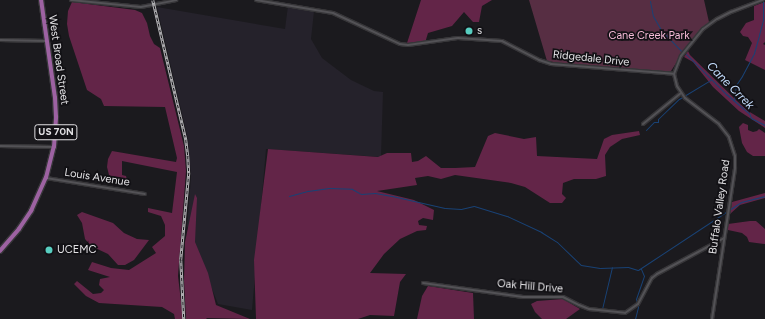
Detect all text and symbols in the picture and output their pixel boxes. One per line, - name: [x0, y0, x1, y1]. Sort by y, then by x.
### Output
- street label: West Broad Street: [45, 14, 71, 106]
- place label: s: [477, 24, 482, 38]
- marker: s: [464, 26, 474, 36]
- park label: Cane Creek Park: [608, 29, 690, 43]
- street label: Ridgedale Drive: [552, 48, 630, 70]
- water label: Cane Crrek: [703, 59, 757, 113]
- road number: US 70N: [34, 124, 78, 140]
- street label: Buffalo Valley Road: [707, 159, 733, 255]
- street label: Louis Avenue: [63, 166, 131, 190]
- place label: UCEMC: [57, 243, 96, 257]
- marker: UCEMC: [44, 245, 54, 255]
- street label: Oak Hill Drive: [497, 278, 563, 296]

